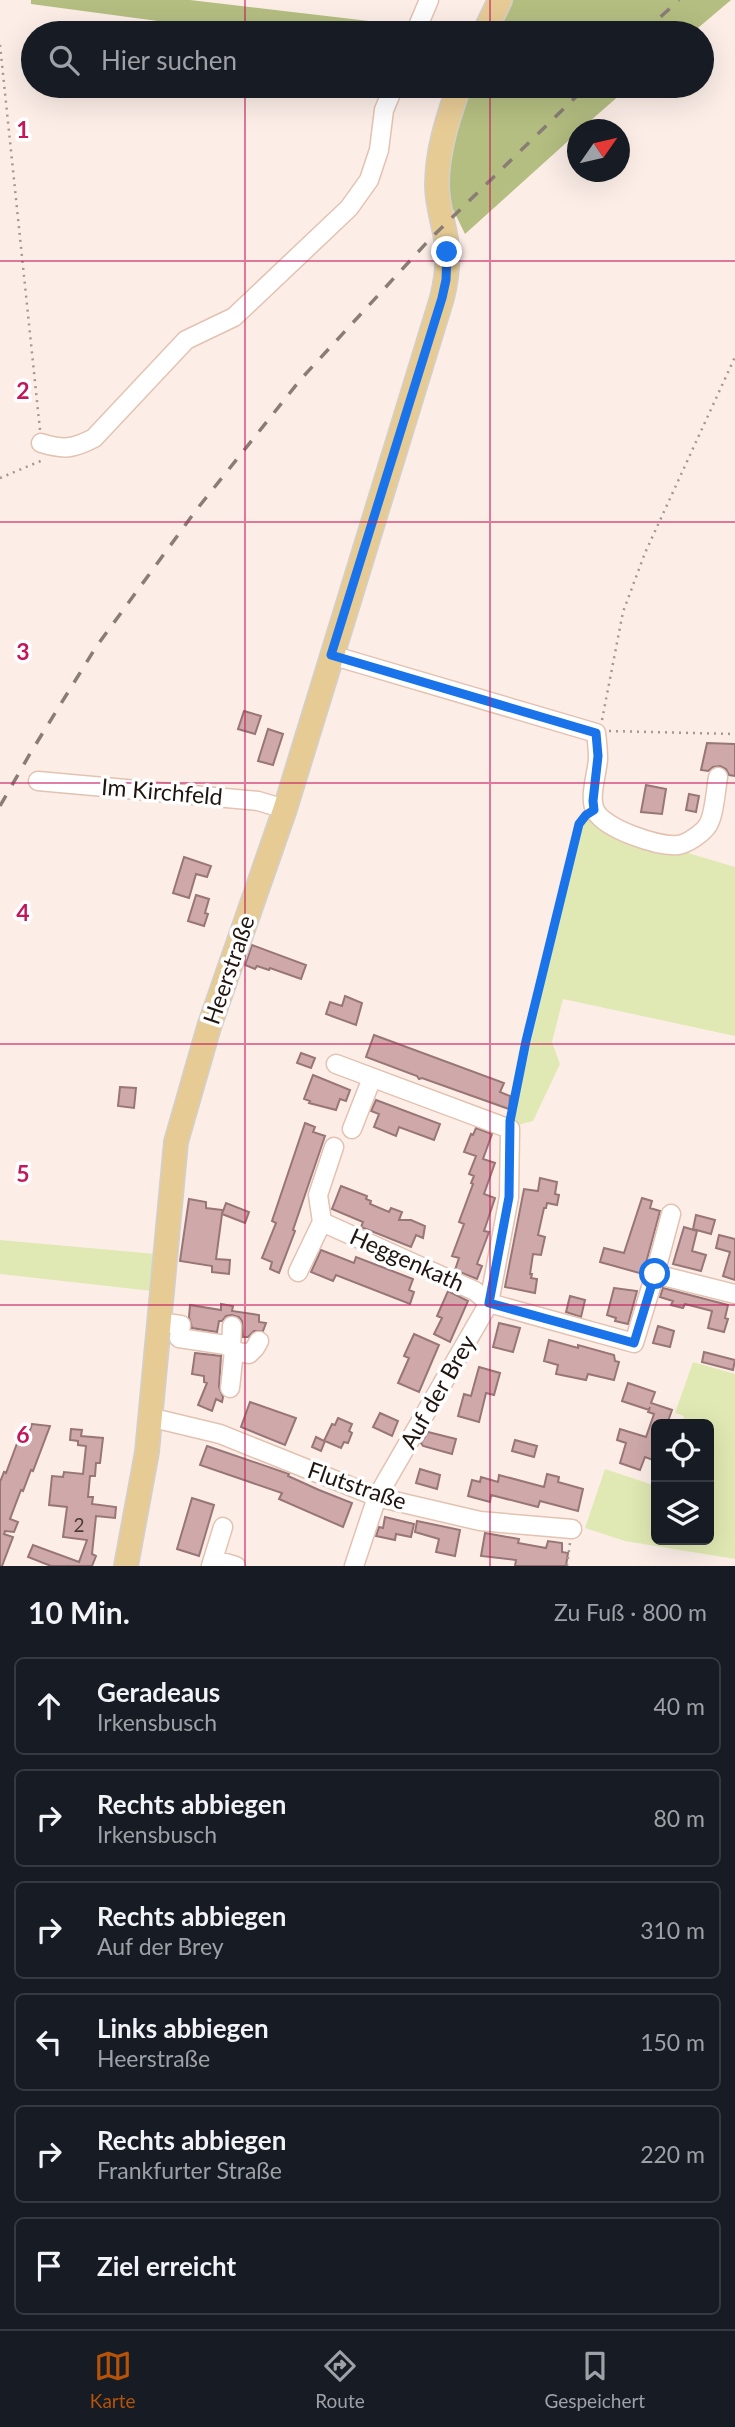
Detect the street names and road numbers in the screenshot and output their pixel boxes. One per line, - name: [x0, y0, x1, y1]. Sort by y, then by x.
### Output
- street label: Im Kirchfeld: [100, 772, 224, 810]
- street label: Heerstraße: [196, 912, 260, 1028]
- street label: Heggenkath: [346, 1221, 469, 1297]
- street label: Auf der Brey: [393, 1330, 481, 1453]
- street label: Flutstraße: [304, 1455, 410, 1515]

